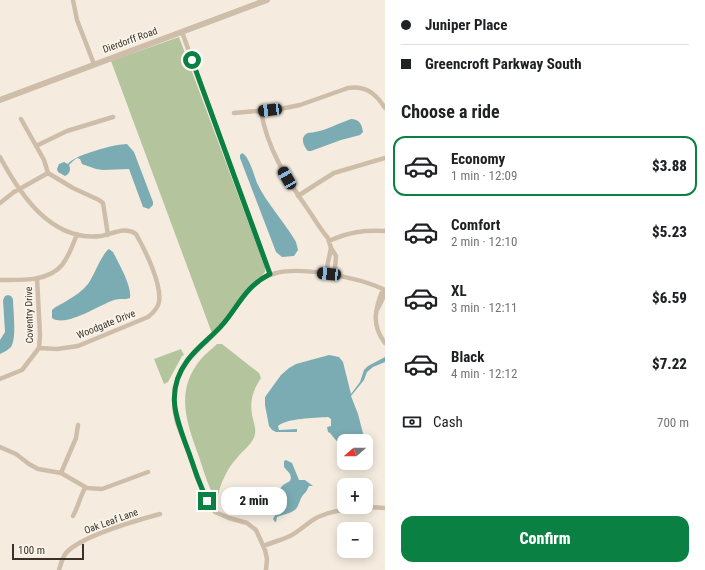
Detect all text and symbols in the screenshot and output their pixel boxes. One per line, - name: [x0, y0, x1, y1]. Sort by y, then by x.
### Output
- text: Juniper Place: [425, 16, 507, 34]
- street label: Dierdorff Road: [101, 25, 159, 55]
- route start: [183, 51, 201, 69]
- text: Greencroft Parkway South: [425, 55, 582, 73]
- text: Choose a ride: [401, 101, 500, 122]
- car: [257, 103, 283, 117]
- icon: car: [403, 148, 439, 184]
- text: Economy: [451, 150, 505, 168]
- text: $3.88: [652, 157, 687, 175]
- car: [276, 165, 298, 191]
- text: 1 min · 12:09: [451, 168, 517, 183]
- icon: car: [403, 214, 439, 250]
- text: Comfort: [451, 216, 500, 234]
- text: $5.23: [652, 223, 687, 241]
- text: 2 min · 12:10: [451, 234, 517, 249]
- car: [316, 267, 342, 281]
- icon: car: [403, 280, 439, 316]
- text: XL: [451, 282, 467, 300]
- street label: Coventry Drive: [23, 286, 35, 344]
- text: $6.59: [652, 289, 687, 307]
- text: 3 min · 12:11: [451, 300, 517, 315]
- street label: Woodgate Drive: [75, 307, 137, 341]
- icon: car: [403, 346, 439, 382]
- text: Black: [451, 348, 484, 366]
- text: $7.22: [652, 355, 687, 373]
- text: 4 min · 12:12: [451, 366, 517, 381]
- icon: cash: [401, 411, 423, 433]
- text: Cash: [433, 413, 463, 431]
- text: 700 m: [657, 415, 689, 430]
- north arrow: [337, 434, 373, 470]
- map controls: [337, 434, 373, 558]
- button: +: [337, 478, 373, 514]
- callout: 2 min: [221, 487, 287, 515]
- route end: [198, 492, 216, 510]
- text: 2 min: [240, 493, 268, 508]
- street label: Oak Leaf Lane: [83, 506, 140, 536]
- button: Confirm: [401, 516, 689, 562]
- button: −: [337, 522, 373, 558]
- scale bar: [12, 542, 84, 561]
- text: 100 m: [18, 544, 45, 557]

